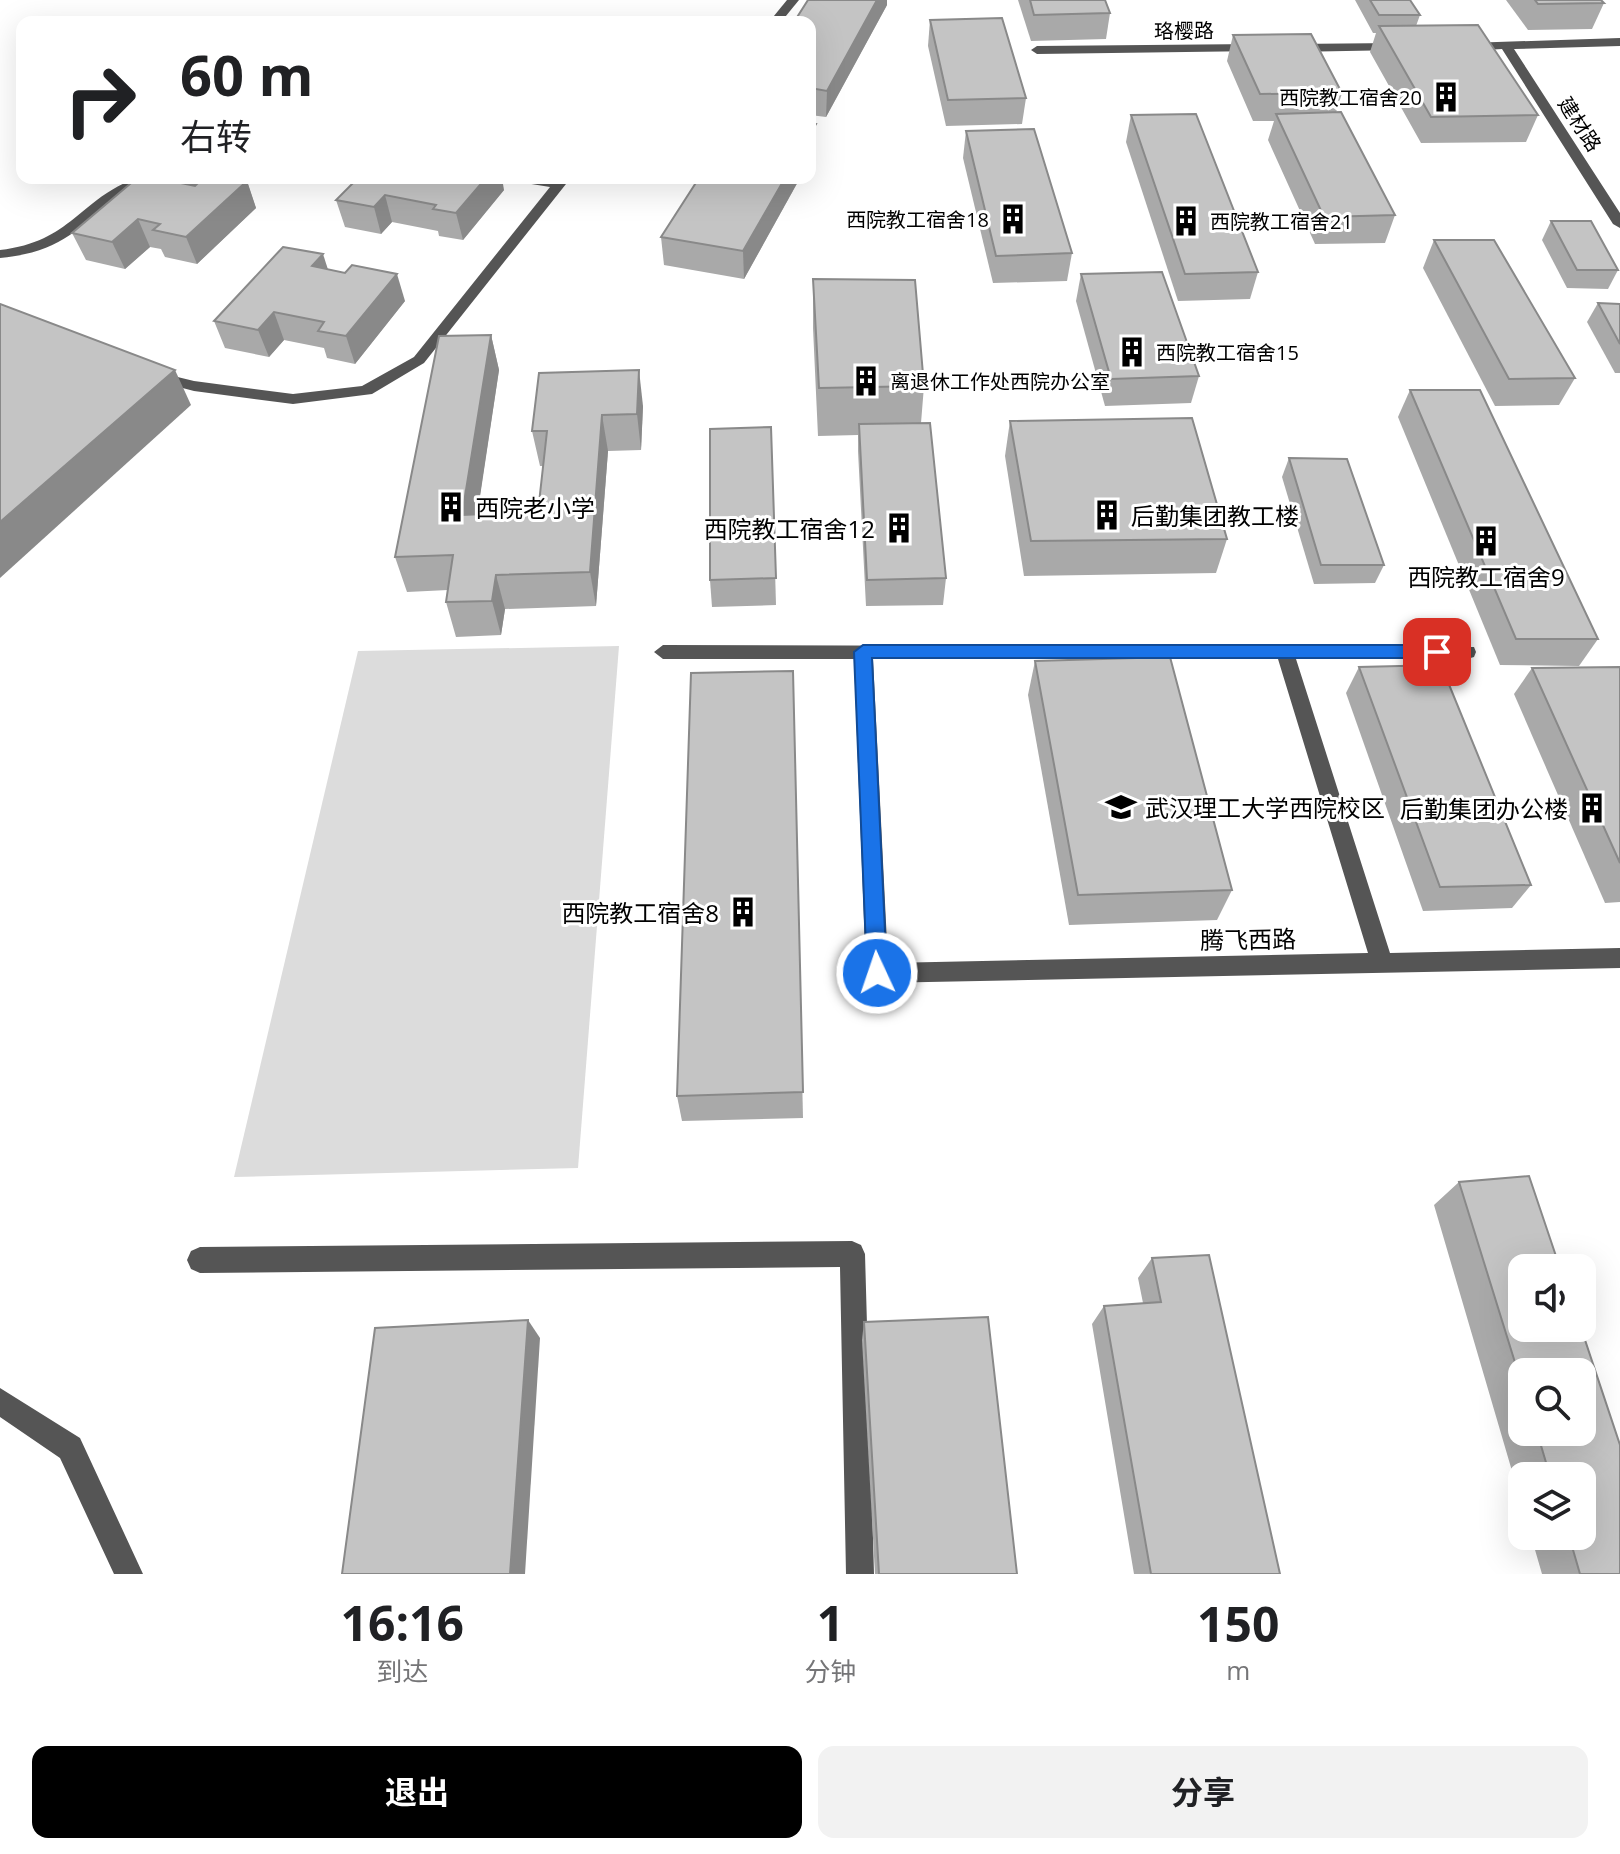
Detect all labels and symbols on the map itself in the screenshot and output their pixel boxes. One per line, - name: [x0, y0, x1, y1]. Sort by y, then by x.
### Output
- street label: 珞樱路: [1154, 17, 1214, 44]
- building icon: 西院教工宿舍20: [1429, 80, 1463, 114]
- place label: 西院教工宿舍20: [1279, 84, 1422, 111]
- street label: 建材路: [1552, 91, 1608, 157]
- building icon: 西院教工宿舍18: [996, 202, 1030, 236]
- building icon: 西院教工宿舍21: [1169, 204, 1203, 238]
- place label: 西院教工宿舍18: [846, 206, 989, 233]
- place label: 西院教工宿舍21: [1210, 208, 1353, 235]
- building icon: 西院教工宿舍15: [1115, 335, 1149, 369]
- place label: 西院教工宿舍15: [1156, 339, 1299, 366]
- building icon: 离退休工作处西院办公室: [849, 364, 883, 398]
- place label: 离退休工作处西院办公室: [890, 368, 1110, 395]
- building icon: 西院老小学: [434, 490, 468, 524]
- place label: 西院老小学: [475, 491, 595, 524]
- building icon: 后勤集团教工楼: [1090, 498, 1124, 532]
- place label: 后勤集团教工楼: [1131, 499, 1299, 532]
- building icon: 西院教工宿舍12: [882, 511, 916, 545]
- place label: 西院教工宿舍12: [704, 512, 875, 545]
- building icon: 西院教工宿舍9: [1469, 524, 1503, 558]
- place label: 西院教工宿舍9: [1407, 560, 1565, 593]
- pin: [1403, 618, 1471, 686]
- school or university icon: 武汉理工大学西院校区: [1104, 790, 1138, 824]
- place label: 武汉理工大学西院校区: [1145, 791, 1385, 824]
- building icon: 后勤集团办公楼: [1575, 791, 1609, 825]
- place label: 后勤集团办公楼: [1400, 792, 1568, 825]
- building icon: 西院教工宿舍8: [726, 895, 760, 929]
- place label: 西院教工宿舍8: [561, 896, 719, 929]
- street label: 腾飞西路: [1200, 922, 1296, 956]
- position arrow: [835, 931, 919, 1015]

